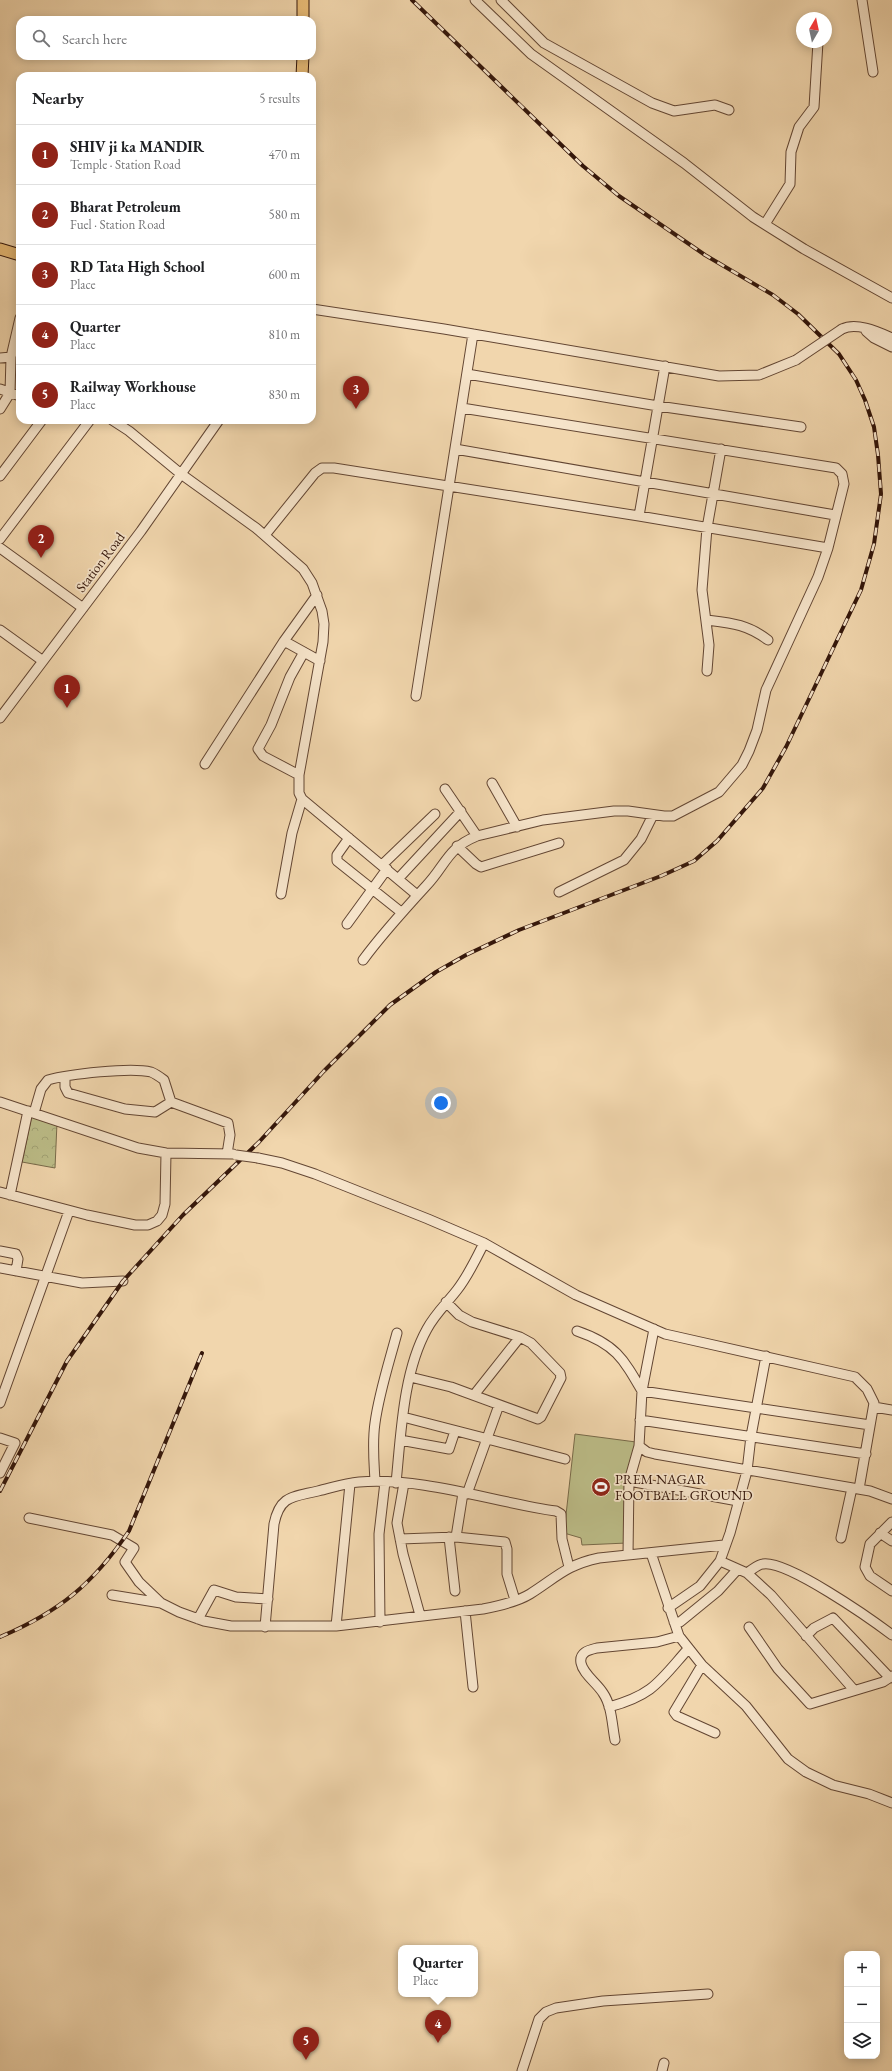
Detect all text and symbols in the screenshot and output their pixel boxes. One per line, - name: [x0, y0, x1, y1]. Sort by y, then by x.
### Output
- north arrow: [796, 12, 832, 48]
- search box: [16, 16, 316, 60]
- icon: search: [30, 27, 52, 49]
- text: Search here: [62, 29, 127, 48]
- text: Nearby: [32, 87, 84, 109]
- text: 5 results: [259, 90, 300, 107]
- text: SHIV ji ka MANDIR: [70, 137, 204, 156]
- text: 1: [42, 146, 48, 163]
- text: 470 m: [269, 146, 300, 163]
- text: Temple · Station Road: [70, 156, 181, 173]
- text: Bharat Petroleum: [70, 197, 181, 216]
- text: 2: [42, 206, 48, 223]
- text: 580 m: [269, 206, 300, 223]
- text: Fuel · Station Road: [70, 216, 165, 233]
- text: RD Tata High School: [70, 257, 205, 276]
- text: 3: [42, 266, 48, 283]
- text: 600 m: [269, 266, 300, 283]
- text: Place: [70, 276, 96, 293]
- text: Quarter: [70, 317, 121, 336]
- text: 4: [42, 326, 48, 343]
- text: 810 m: [269, 326, 300, 343]
- text: Place: [70, 336, 96, 353]
- pin: 3: [343, 376, 369, 409]
- text: Railway Workhouse: [70, 377, 196, 396]
- text: 5: [42, 386, 48, 403]
- text: 830 m: [269, 386, 300, 403]
- text: Place: [70, 396, 96, 413]
- pin: 2: [28, 525, 54, 558]
- street label: Station Road: [72, 528, 129, 596]
- pin: 1: [54, 675, 80, 708]
- your location: [431, 1093, 451, 1113]
- place label: PREM NAGAR FOOTBALL GROUND: [615, 1470, 753, 1504]
- sports icon: PREM NAGAR FOOTBALL GROUND: [590, 1476, 612, 1498]
- popup: [398, 1945, 478, 1997]
- map controls: [844, 1951, 880, 2059]
- button: +: [844, 1951, 880, 1987]
- text: Quarter: [413, 1953, 463, 1972]
- text: Place: [413, 1972, 438, 1989]
- button: −: [844, 1987, 880, 2023]
- pin: 4: [425, 2010, 451, 2043]
- button: layers: [844, 2023, 880, 2059]
- pin: 5: [293, 2027, 319, 2060]

